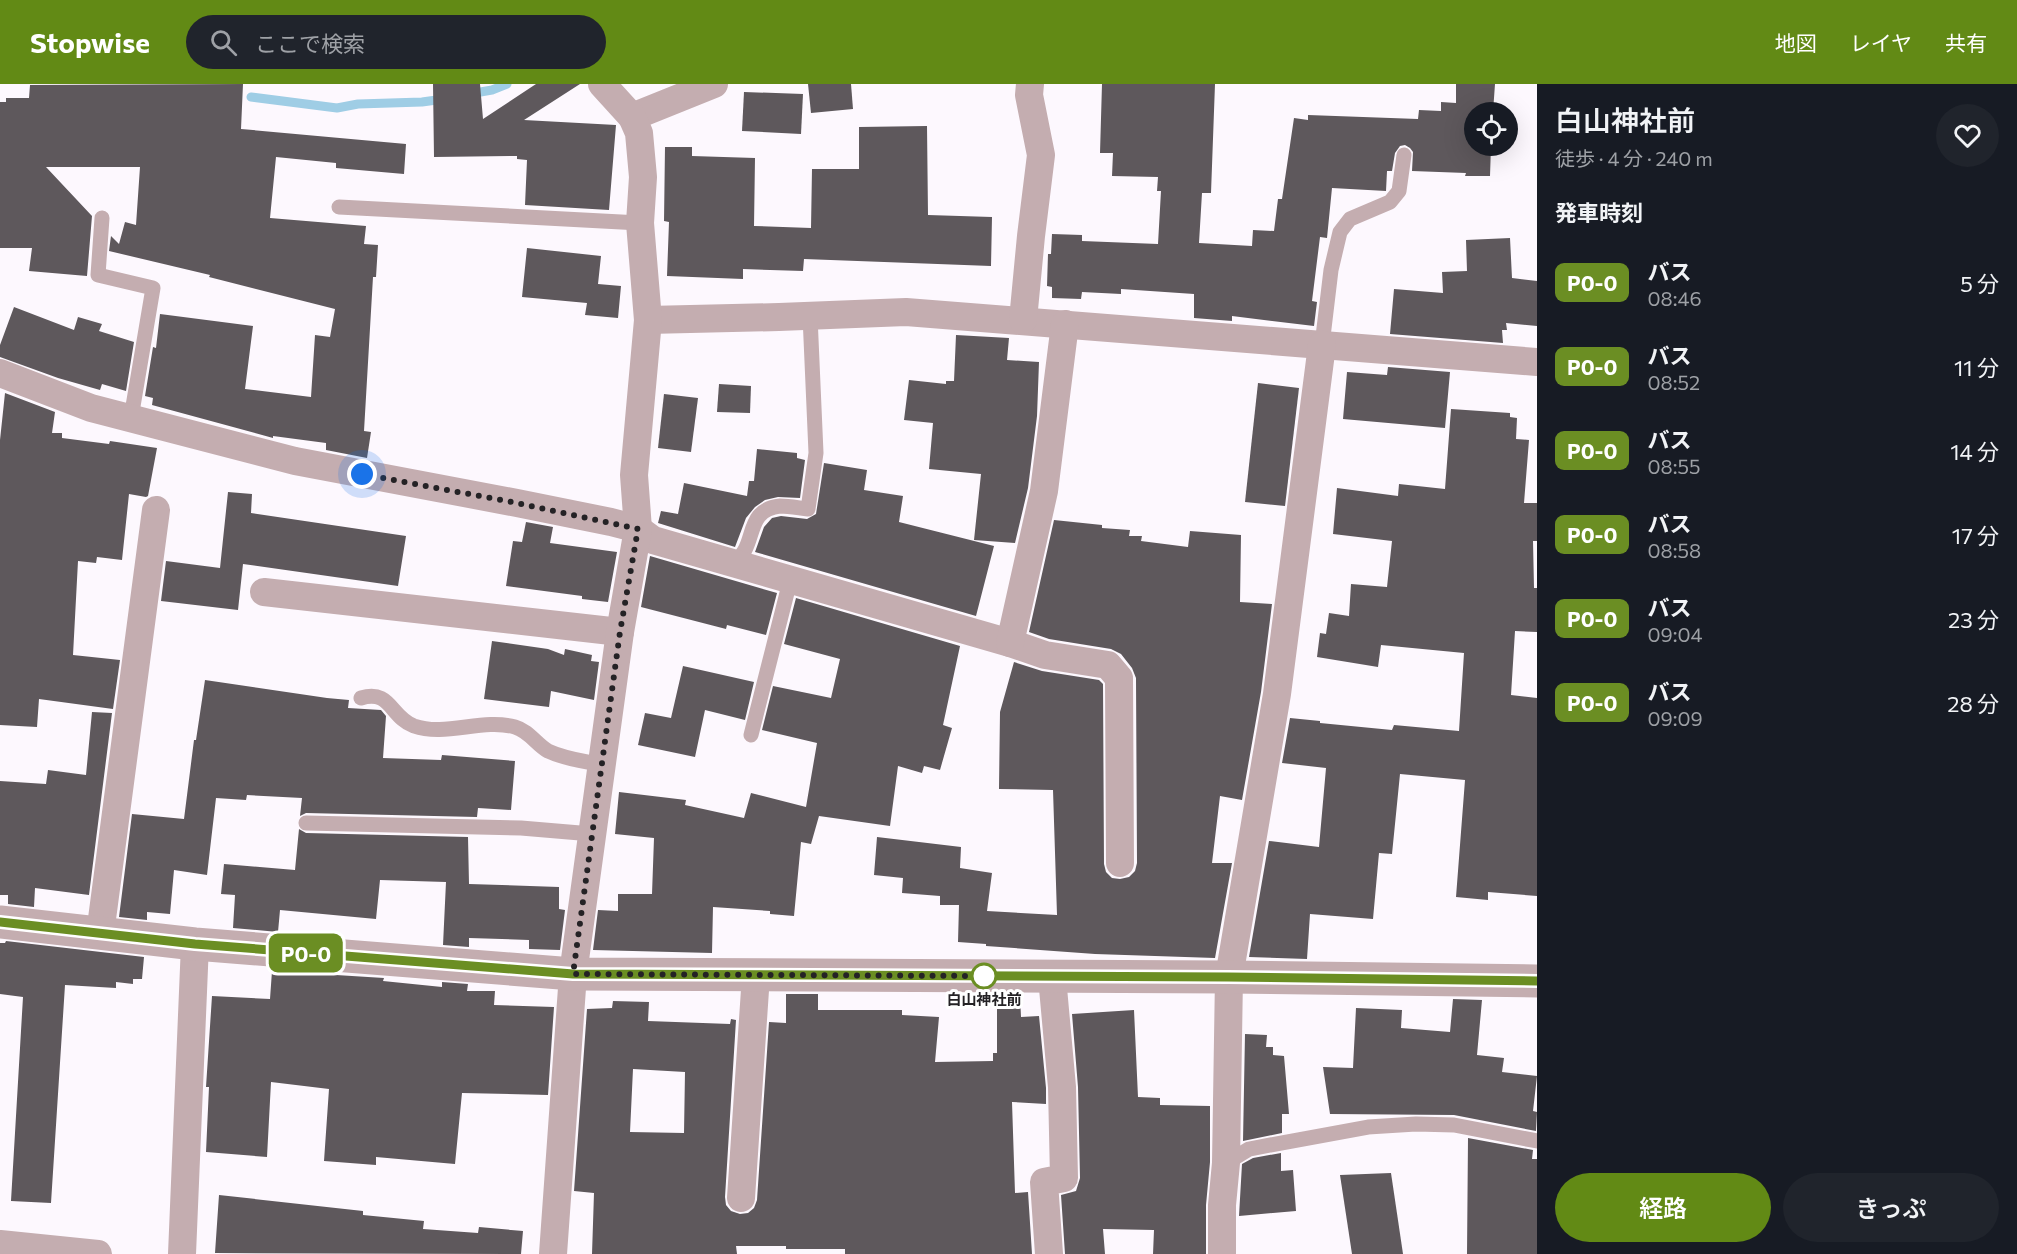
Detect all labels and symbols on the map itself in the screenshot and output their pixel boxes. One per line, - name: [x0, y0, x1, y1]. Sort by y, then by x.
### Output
- your location: [347, 459, 377, 489]
- line badge: P0-0: [264, 934, 348, 972]
- marker: 白山神社前: [971, 963, 997, 989]
- place label: 白山神社前: [946, 990, 1022, 1008]

